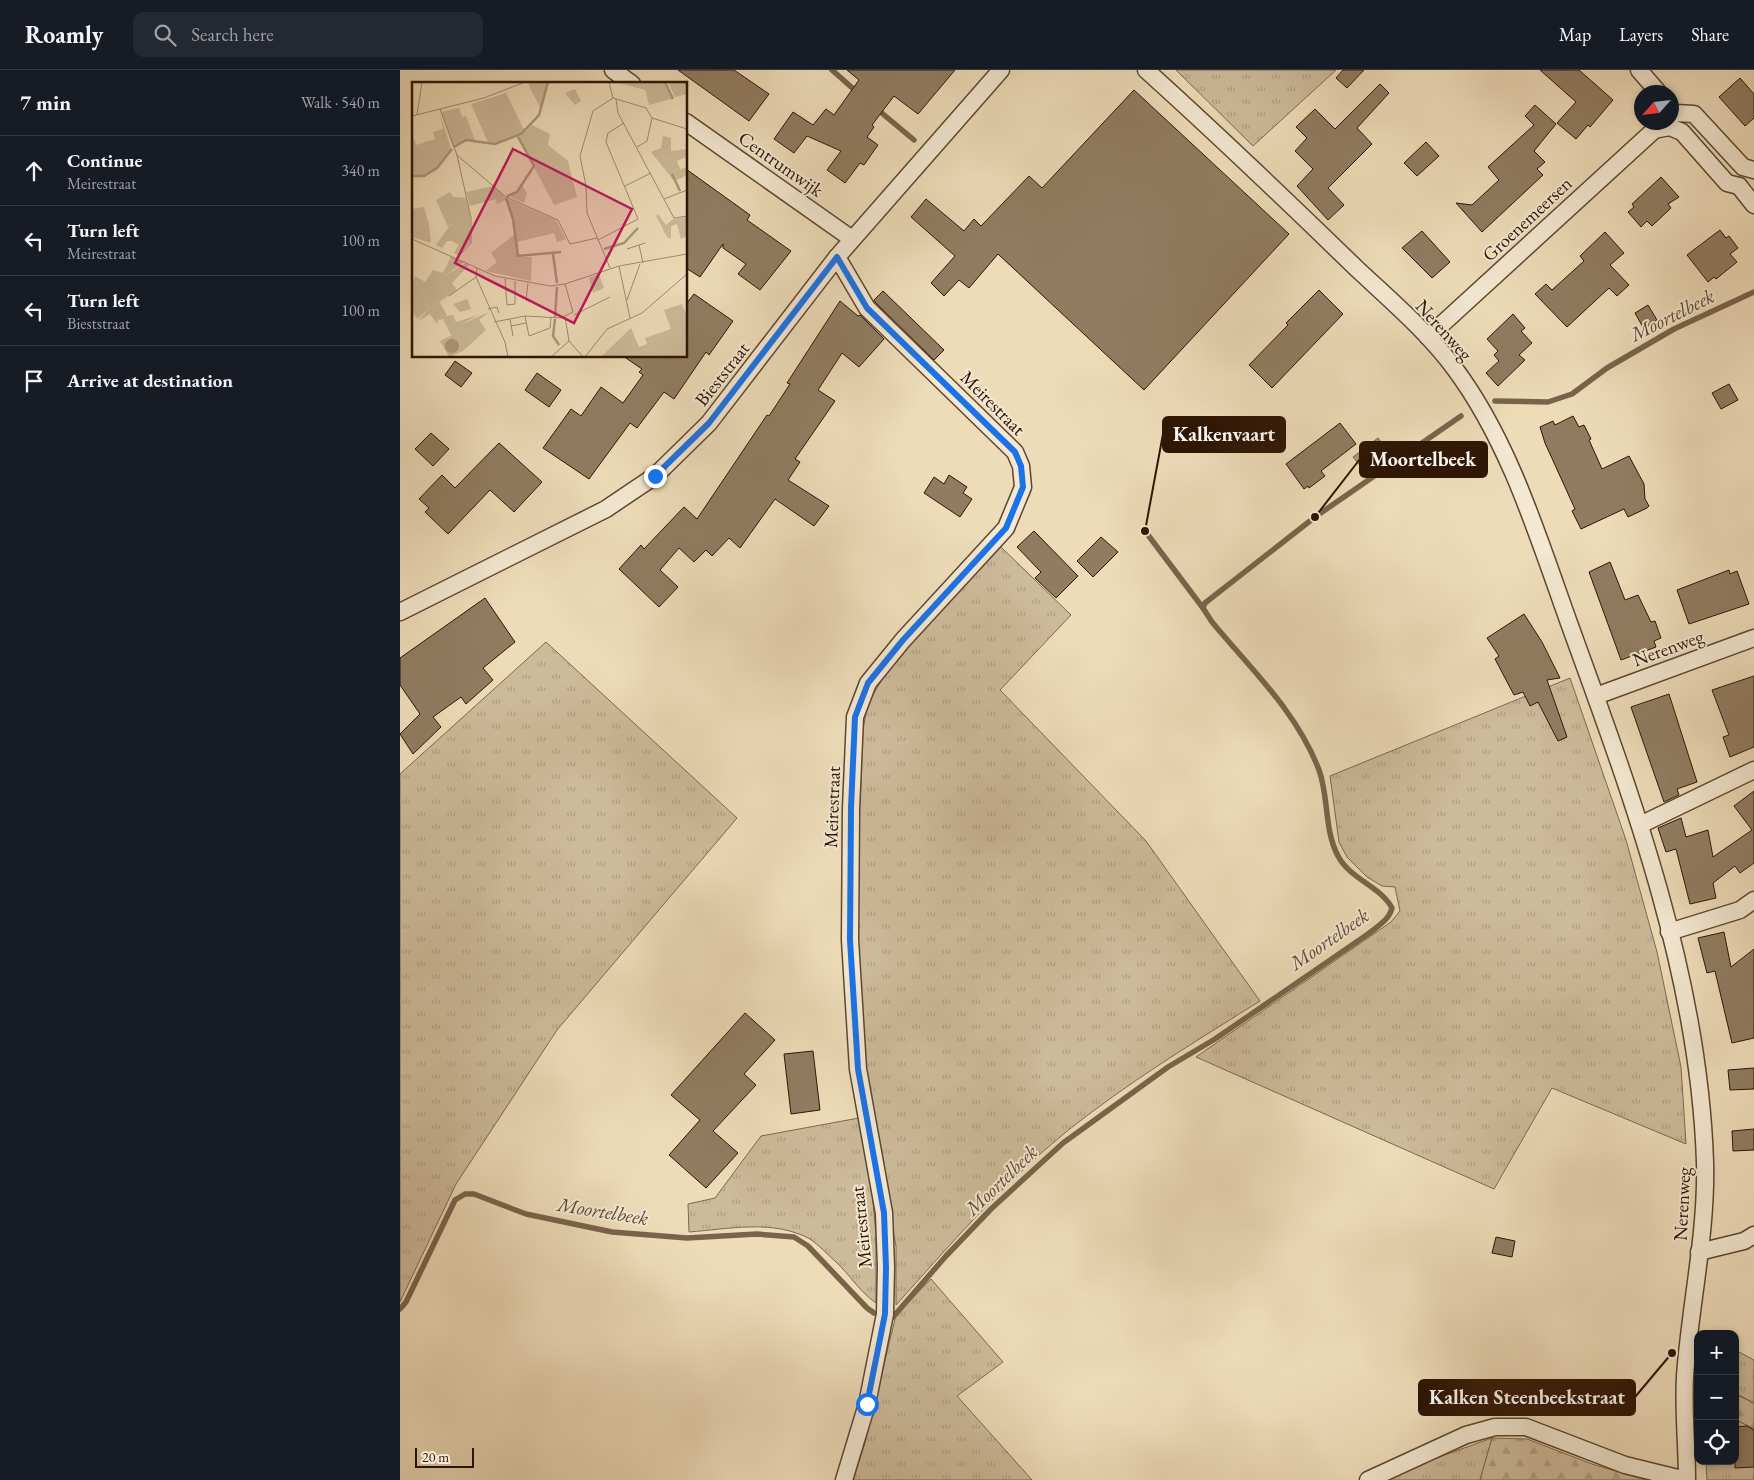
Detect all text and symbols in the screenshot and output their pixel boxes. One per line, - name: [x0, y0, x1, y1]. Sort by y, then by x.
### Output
- search box: [133, 12, 483, 57]
- text: Roamly: [25, 19, 103, 50]
- icon: search: [151, 21, 179, 49]
- text: Search here: [191, 22, 274, 47]
- text: Map: [1559, 23, 1591, 46]
- text: Layers: [1619, 23, 1663, 46]
- text: Share: [1691, 23, 1729, 46]
- inset map: [412, 82, 688, 358]
- north arrow: [1634, 85, 1679, 130]
- text: 7 min: [20, 89, 71, 116]
- text: Walk · 540 m: [301, 92, 380, 113]
- street label: Centrumwijk: [734, 126, 829, 203]
- text: Continue: [67, 148, 142, 173]
- icon: ahead: [20, 157, 48, 185]
- text: 340 m: [341, 160, 380, 181]
- street label: Groenemeersen: [1477, 171, 1577, 267]
- text: Meirestraat: [67, 173, 136, 194]
- text: Turn left: [67, 218, 139, 243]
- icon: left: [20, 227, 48, 255]
- text: 100 m: [341, 230, 380, 251]
- text: Meirestraat: [67, 243, 136, 264]
- water label: Moortelbeek: [1624, 283, 1719, 348]
- text: Turn left: [67, 288, 139, 313]
- street label: Nerenweg: [1410, 294, 1479, 366]
- icon: left: [20, 297, 48, 325]
- text: 100 m: [341, 300, 380, 321]
- text: Bieststraat: [67, 313, 130, 334]
- street label: Bieststraat: [689, 337, 755, 411]
- street label: Meirestraat: [955, 365, 1031, 441]
- icon: arrive: [20, 367, 48, 395]
- text: Arrive at destination: [67, 368, 233, 393]
- callout: Kalkenvaart: [1163, 417, 1285, 452]
- text: Kalkenvaart: [1173, 421, 1275, 447]
- callout: Moortelbeek: [1360, 442, 1487, 477]
- text: Moortelbeek: [1370, 446, 1477, 472]
- route end: [644, 465, 667, 488]
- street label: Nerenweg: [1629, 623, 1708, 672]
- street label: Meirestraat: [818, 765, 846, 848]
- water label: Moortelbeek: [1283, 902, 1374, 976]
- water label: Moortelbeek: [958, 1139, 1043, 1222]
- street label: Nerenweg: [1668, 1166, 1696, 1242]
- street label: Meirestraat: [844, 1185, 878, 1269]
- water label: Moortelbeek: [555, 1191, 650, 1231]
- map controls: [1694, 1330, 1739, 1465]
- button: +: [1694, 1330, 1739, 1375]
- button: −: [1694, 1375, 1739, 1420]
- callout: Kalken Steenbeekstraat: [1419, 1380, 1635, 1415]
- text: Kalken Steenbeekstraat: [1429, 1384, 1626, 1410]
- route start: [856, 1393, 879, 1416]
- button: locate: [1694, 1420, 1739, 1465]
- scale bar: [415, 1445, 474, 1468]
- text: 20 m: [422, 1448, 449, 1466]

